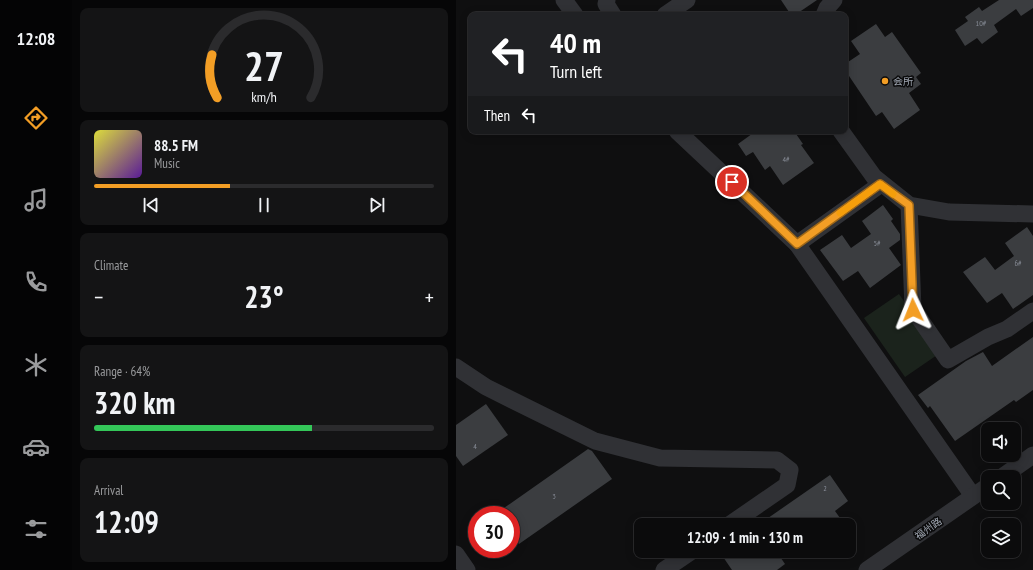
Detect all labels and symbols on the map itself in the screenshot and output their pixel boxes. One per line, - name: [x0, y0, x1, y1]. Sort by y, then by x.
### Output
- house number: 10#: [976, 18, 987, 28]
- place label: 会所: [893, 75, 913, 88]
- marker: 会所: [880, 76, 890, 86]
- house number: 4#: [782, 154, 790, 164]
- pin: [715, 165, 749, 199]
- house number: 5#: [873, 238, 881, 248]
- house number: 6#: [1014, 258, 1022, 268]
- position arrow: [892, 289, 934, 331]
- house number: 4: [473, 441, 477, 451]
- house number: 2: [823, 483, 827, 493]
- house number: 3: [552, 491, 556, 501]
- speed limit sign: 30: [468, 506, 520, 558]
- street label: 福州路: [912, 514, 944, 542]

